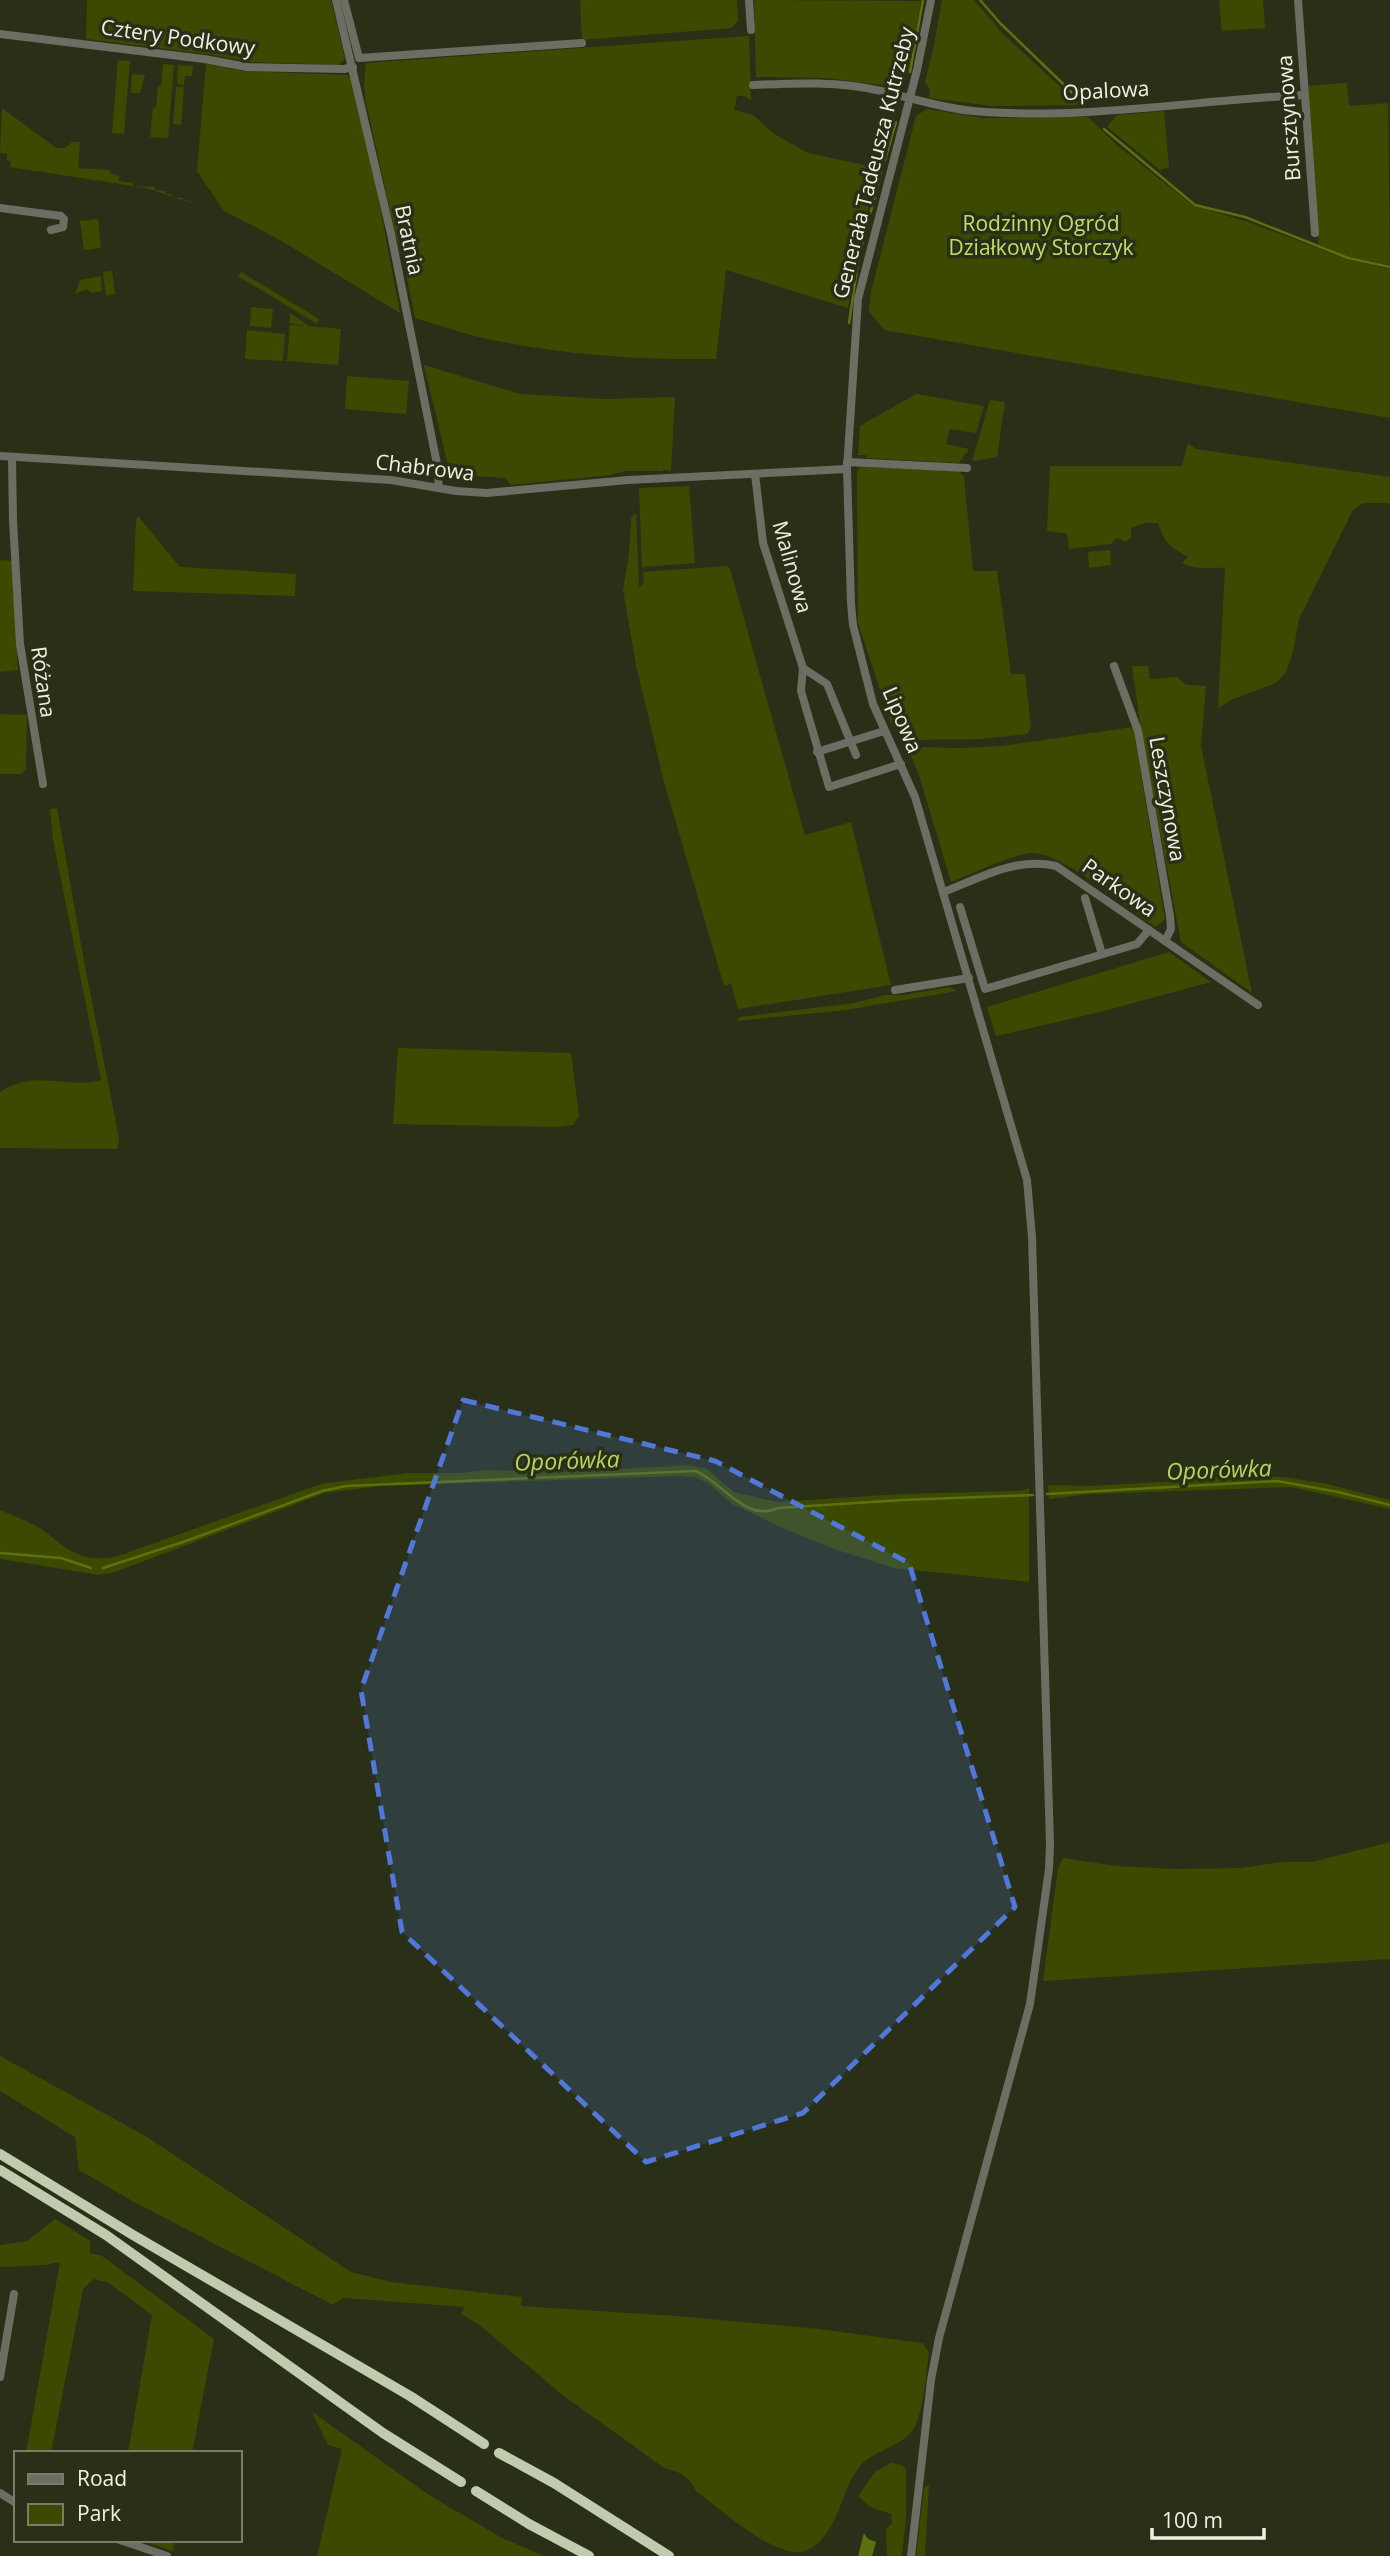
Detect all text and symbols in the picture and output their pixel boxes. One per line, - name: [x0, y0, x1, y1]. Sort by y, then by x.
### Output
- street label: Cztery Podkowy: [99, 12, 258, 62]
- street label: Generała Tadeusza Kutrzeby: [826, 24, 920, 301]
- street label: Bursztynowa: [1270, 54, 1306, 182]
- street label: Opalowa: [1062, 74, 1150, 106]
- street label: Bratnia: [389, 202, 431, 278]
- park label: Rodzinny Ogród Działkowy Storczyk: [949, 209, 1133, 261]
- street label: Chabrowa: [374, 447, 476, 487]
- street label: Malinowa: [766, 517, 819, 616]
- street label: Różana: [25, 644, 63, 719]
- street label: Lipowa: [876, 682, 929, 757]
- street label: Leszczynowa: [1143, 734, 1193, 864]
- street label: Parkowa: [1077, 851, 1162, 923]
- water label: Oporówka: [514, 1442, 620, 1478]
- water label: Oporówka: [1166, 1451, 1272, 1487]
- legend: [14, 2451, 242, 2542]
- text: Road: [77, 2464, 127, 2492]
- scale bar: [1152, 2496, 1264, 2540]
- text: Park: [77, 2499, 121, 2527]
- text: 100 m: [1162, 2506, 1223, 2534]

